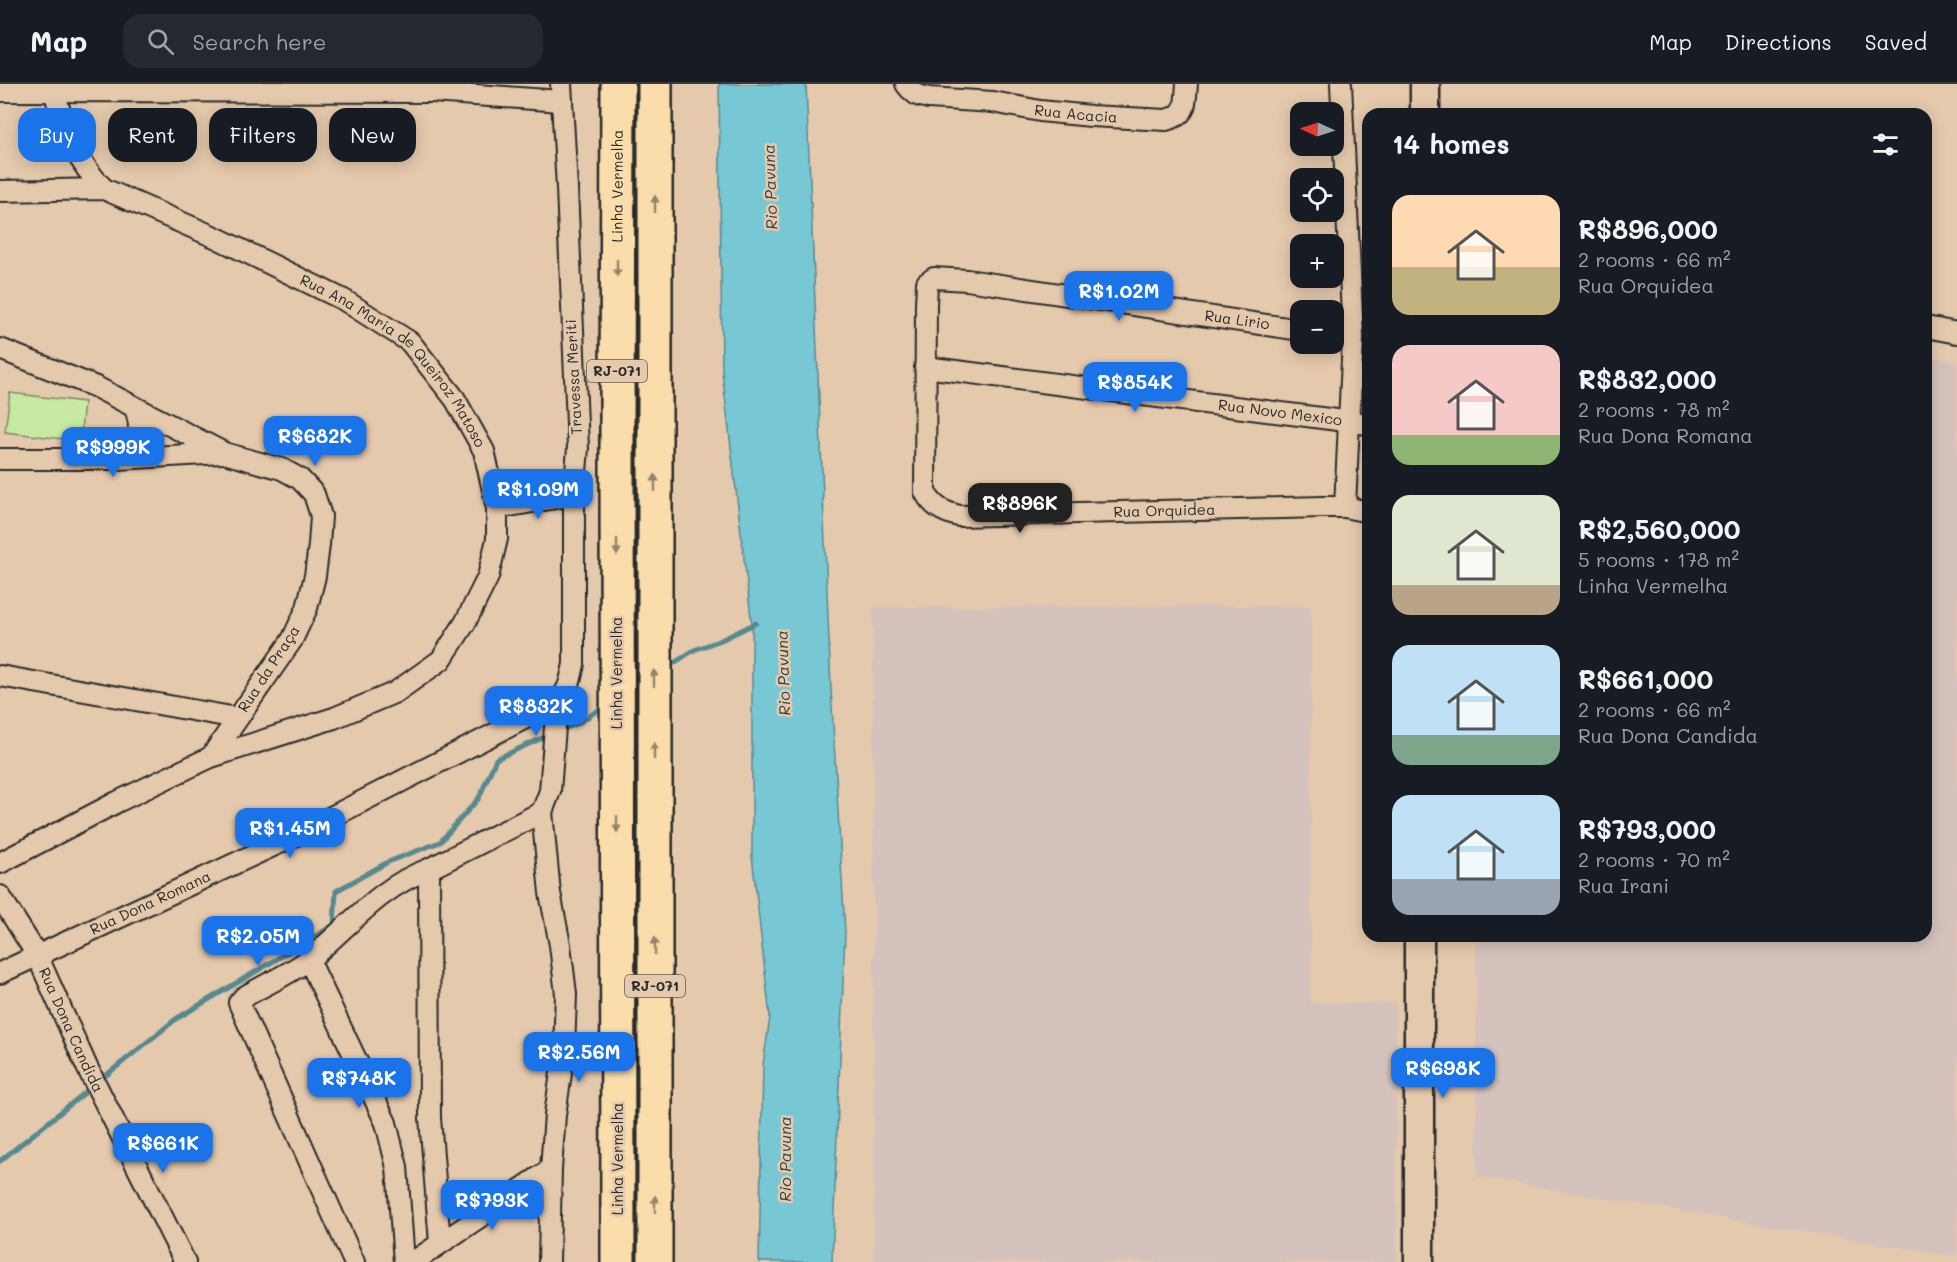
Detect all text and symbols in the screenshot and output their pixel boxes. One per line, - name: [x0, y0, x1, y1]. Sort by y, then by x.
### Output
- search box: [123, 14, 543, 68]
- text: Map: [30, 23, 87, 59]
- icon: search: [144, 25, 177, 58]
- text: Search here: [192, 27, 326, 56]
- text: Map: [1649, 28, 1692, 55]
- text: Directions: [1725, 28, 1832, 55]
- text: Saved: [1865, 28, 1927, 55]
- street label: Rua Acacia: [1033, 99, 1118, 126]
- north arrow: [1290, 102, 1344, 156]
- map controls: [1290, 102, 1344, 354]
- chip: Buy: [18, 108, 96, 162]
- chip: Rent: [108, 108, 197, 162]
- chip: Filters: [209, 108, 317, 162]
- chip: New: [329, 108, 416, 162]
- text: 14 homes: [1392, 127, 1510, 161]
- icon: filters: [1869, 128, 1902, 161]
- street label: Linha Vermelha: [607, 130, 627, 242]
- water label: Rio Pavuna: [758, 144, 781, 230]
- button: locate: [1290, 168, 1344, 222]
- one-way arrow: [650, 194, 660, 213]
- text: R$896,000: [1578, 212, 1718, 246]
- icon: home: [1440, 219, 1512, 291]
- button: +: [1290, 234, 1344, 288]
- text: 2 rooms · 66 m²: [1578, 246, 1731, 272]
- one-way arrow: [612, 259, 622, 278]
- street label: Rua Ana Maria de Queiroz Matoso: [297, 269, 491, 451]
- pin: R$1.02M: [1064, 271, 1174, 322]
- text: Rua Orquidea: [1578, 272, 1714, 298]
- text: R$1.02M: [1078, 277, 1160, 303]
- button: −: [1290, 300, 1344, 354]
- street label: Rua Lirio: [1203, 305, 1271, 333]
- street label: Travessa Meriti: [560, 319, 586, 435]
- road number: RJ-071: [587, 360, 647, 382]
- pin: R$854K: [1086, 362, 1184, 413]
- text: R$832,000: [1578, 362, 1716, 396]
- text: R$854K: [1097, 368, 1173, 394]
- icon: home: [1440, 369, 1512, 441]
- street label: Rua Novo Mexico: [1217, 394, 1344, 430]
- text: 2 rooms · 78 m²: [1578, 396, 1730, 422]
- pin: R$682K: [266, 416, 364, 467]
- text: R$682K: [277, 422, 353, 448]
- text: Rua Dona Romana: [1578, 422, 1753, 448]
- pin: R$999K: [64, 427, 162, 478]
- text: R$999K: [75, 433, 151, 459]
- pin: R$1.09M: [483, 469, 593, 520]
- one-way arrow: [650, 473, 660, 492]
- text: R$1.09M: [497, 475, 579, 501]
- pin: R$896K: [971, 483, 1069, 534]
- text: R$896K: [982, 489, 1058, 515]
- street label: Rua Orquidea: [1113, 499, 1216, 521]
- text: R$2,560,000: [1578, 512, 1740, 546]
- icon: home: [1440, 519, 1512, 591]
- one-way arrow: [612, 538, 622, 557]
- text: 5 rooms · 178 m²: [1578, 546, 1739, 572]
- text: Linha Vermelha: [1578, 572, 1728, 598]
- street label: Linha Vermelha: [606, 617, 626, 729]
- street label: Rua da Praça: [233, 621, 304, 716]
- water label: Rio Pavuna: [771, 630, 794, 716]
- text: R$661,000: [1578, 662, 1713, 696]
- one-way arrow: [650, 668, 659, 687]
- icon: home: [1440, 669, 1512, 741]
- pin: R$832K: [487, 686, 585, 737]
- text: R$832K: [499, 692, 573, 718]
- text: 2 rooms · 66 m²: [1578, 696, 1731, 722]
- text: Rua Dona Candida: [1578, 722, 1758, 748]
- one-way arrow: [649, 741, 659, 760]
- pin: R$1.45M: [235, 808, 345, 859]
- text: R$793,000: [1578, 812, 1716, 846]
- text: R$1.45M: [249, 814, 331, 840]
- one-way arrow: [612, 814, 622, 833]
- icon: home: [1440, 819, 1512, 891]
- text: 2 rooms · 70 m²: [1578, 846, 1730, 872]
- street label: Rua Dona Romana: [86, 865, 214, 939]
- text: Rua Irani: [1578, 872, 1669, 898]
- pin: R$2.05M: [203, 916, 313, 967]
- text: R$2.05M: [216, 922, 300, 948]
- one-way arrow: [650, 936, 660, 955]
- street label: Rua Dona Candida: [35, 964, 109, 1095]
- road number: RJ-071: [625, 975, 685, 997]
- pin: R$2.56M: [524, 1032, 634, 1083]
- text: R$2.56M: [537, 1038, 621, 1064]
- pin: R$698K: [1394, 1048, 1492, 1099]
- text: R$698K: [1405, 1054, 1481, 1080]
- pin: R$748K: [310, 1058, 408, 1109]
- text: R$748K: [321, 1064, 397, 1090]
- street label: Linha Vermelha: [607, 1103, 627, 1215]
- water label: Rio Pavuna: [774, 1116, 795, 1202]
- pin: R$661K: [114, 1123, 212, 1174]
- text: R$661K: [127, 1129, 199, 1155]
- pin: R$793K: [443, 1180, 541, 1231]
- text: R$793K: [455, 1186, 529, 1212]
- one-way arrow: [650, 1194, 660, 1213]

